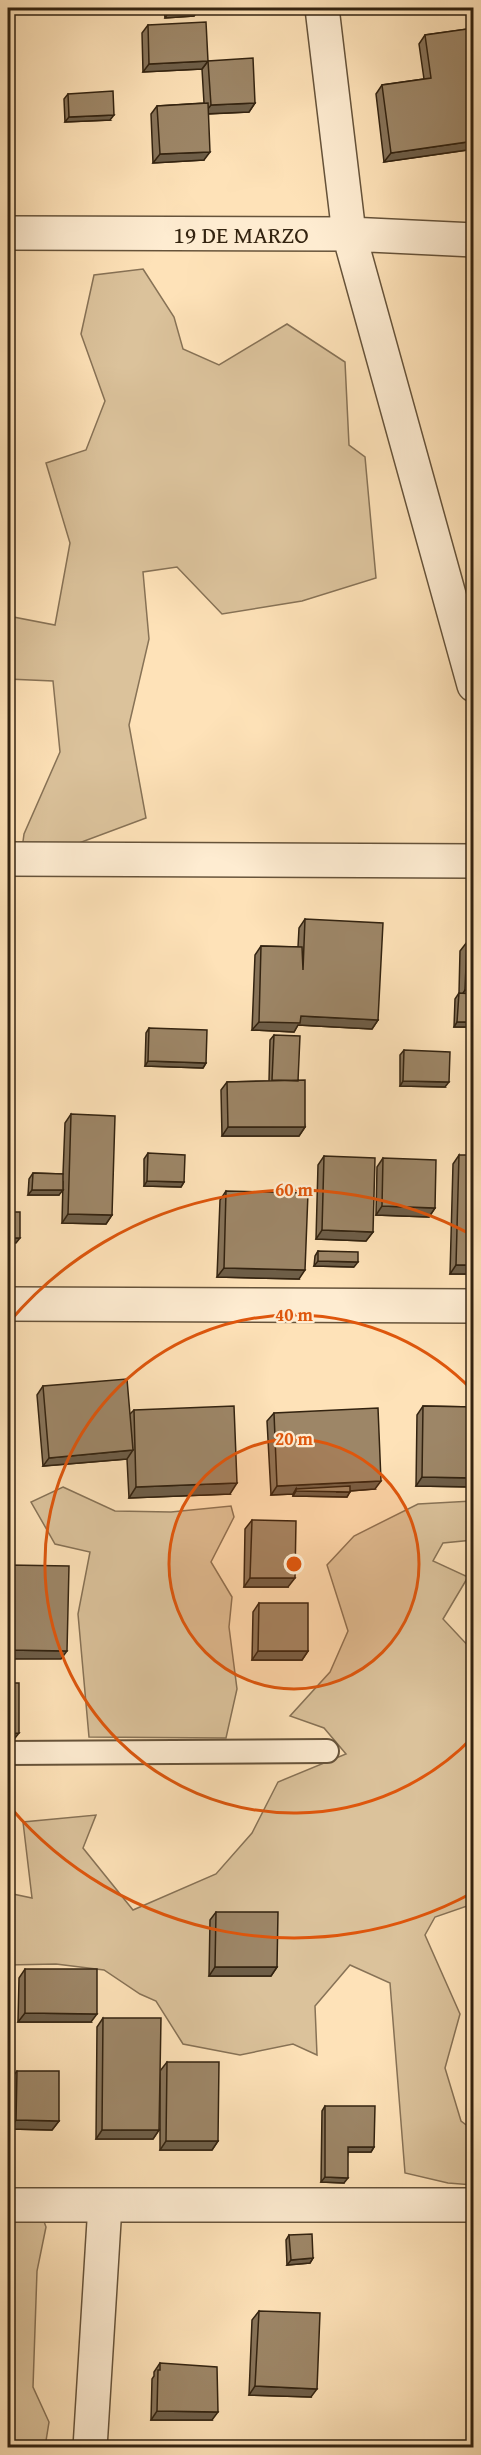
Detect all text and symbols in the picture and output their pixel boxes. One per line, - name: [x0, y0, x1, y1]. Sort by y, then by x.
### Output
- street label: 19 DE MARZO: [173, 217, 309, 252]
- text: 60 m: [275, 1176, 314, 1203]
- text: 40 m: [275, 1301, 314, 1328]
- text: 20 m: [275, 1425, 314, 1452]
- centre of rings: [284, 1554, 304, 1574]

